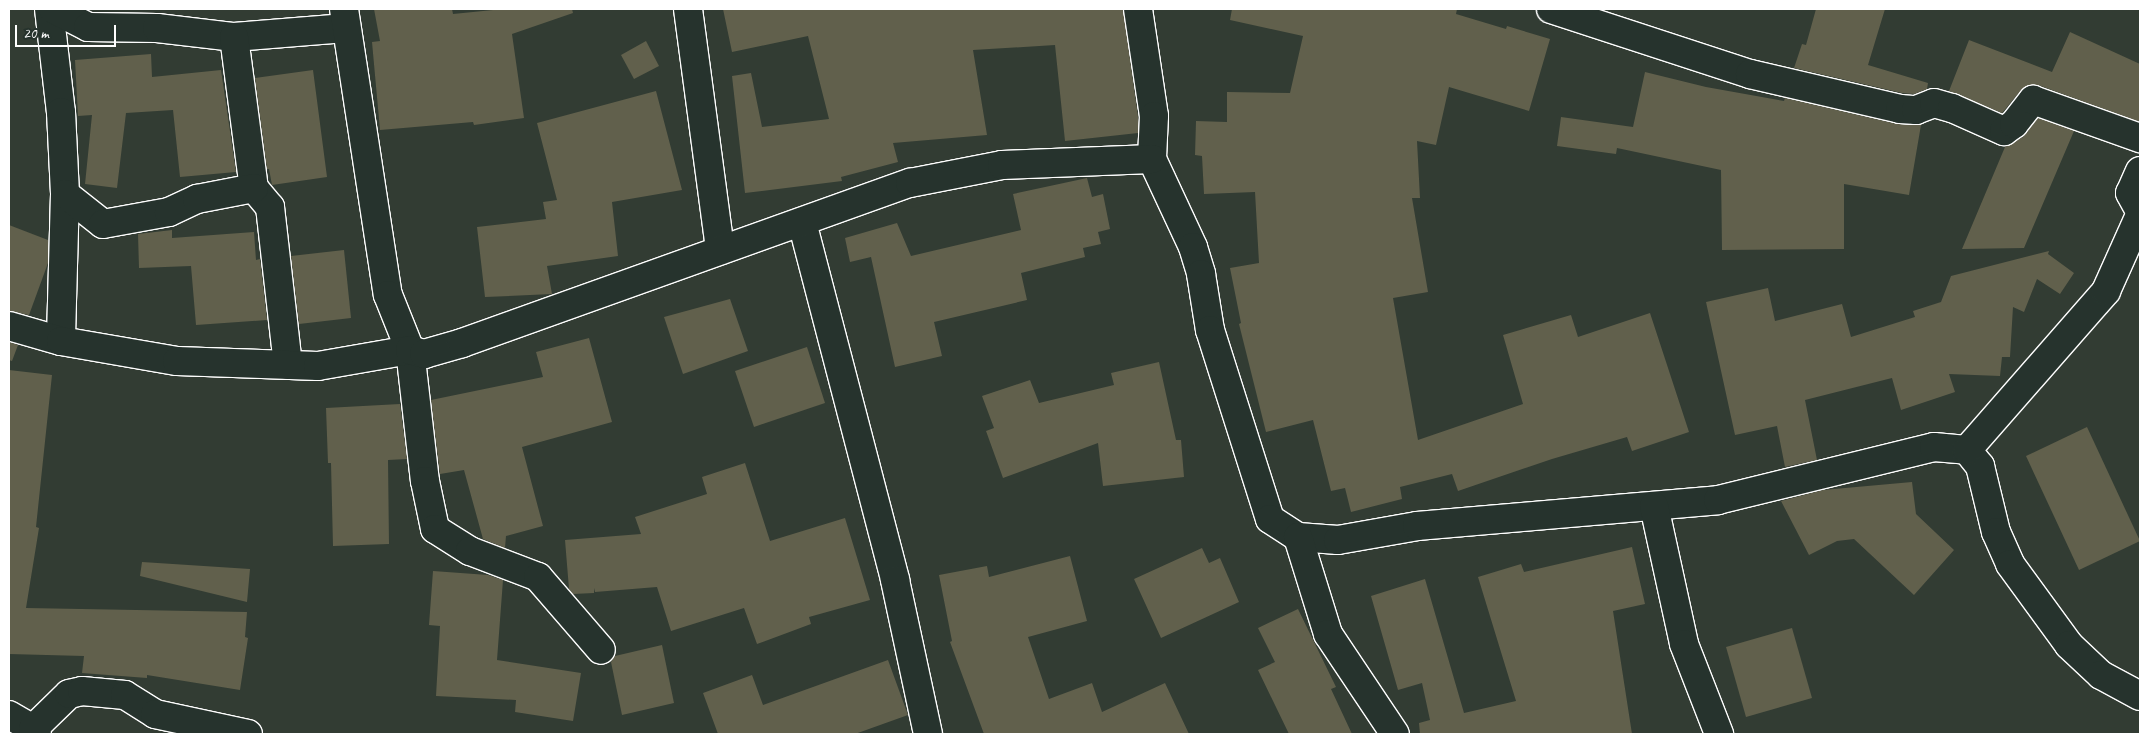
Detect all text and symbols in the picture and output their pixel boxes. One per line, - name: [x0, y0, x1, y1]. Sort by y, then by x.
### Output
- scale bar: [18, 15, 119, 47]
- text: 20 m: [23, 24, 49, 43]

